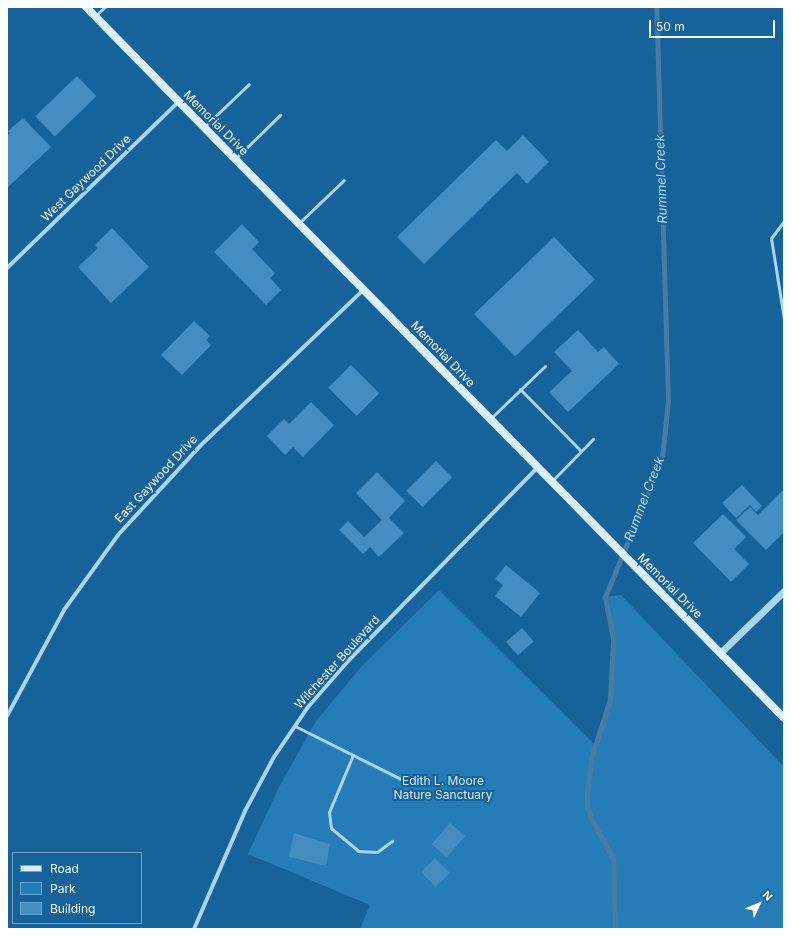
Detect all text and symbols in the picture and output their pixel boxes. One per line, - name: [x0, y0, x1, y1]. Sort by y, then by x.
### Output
- scale bar: [651, 12, 777, 38]
- text: 50 m: [656, 19, 685, 34]
- street label: Memorial Drive: [181, 88, 251, 158]
- street label: West Gaywood Drive: [38, 132, 134, 224]
- water label: Rummel Creek: [652, 134, 670, 224]
- street label: Memorial Drive: [408, 318, 478, 390]
- street label: East Gaywood Drive: [112, 432, 200, 526]
- water label: Rummel Creek: [621, 454, 667, 544]
- street label: Memorial Drive: [635, 551, 705, 621]
- street label: Wilchester Boulevard: [291, 612, 383, 712]
- park label: Edith L. Moore Nature Sanctuary: [393, 774, 493, 802]
- legend: [12, 852, 142, 924]
- text: Road: [50, 861, 79, 876]
- text: Park: [50, 881, 76, 896]
- north arrow: [739, 884, 779, 924]
- text: N: [760, 888, 776, 904]
- text: Building: [50, 901, 95, 916]

